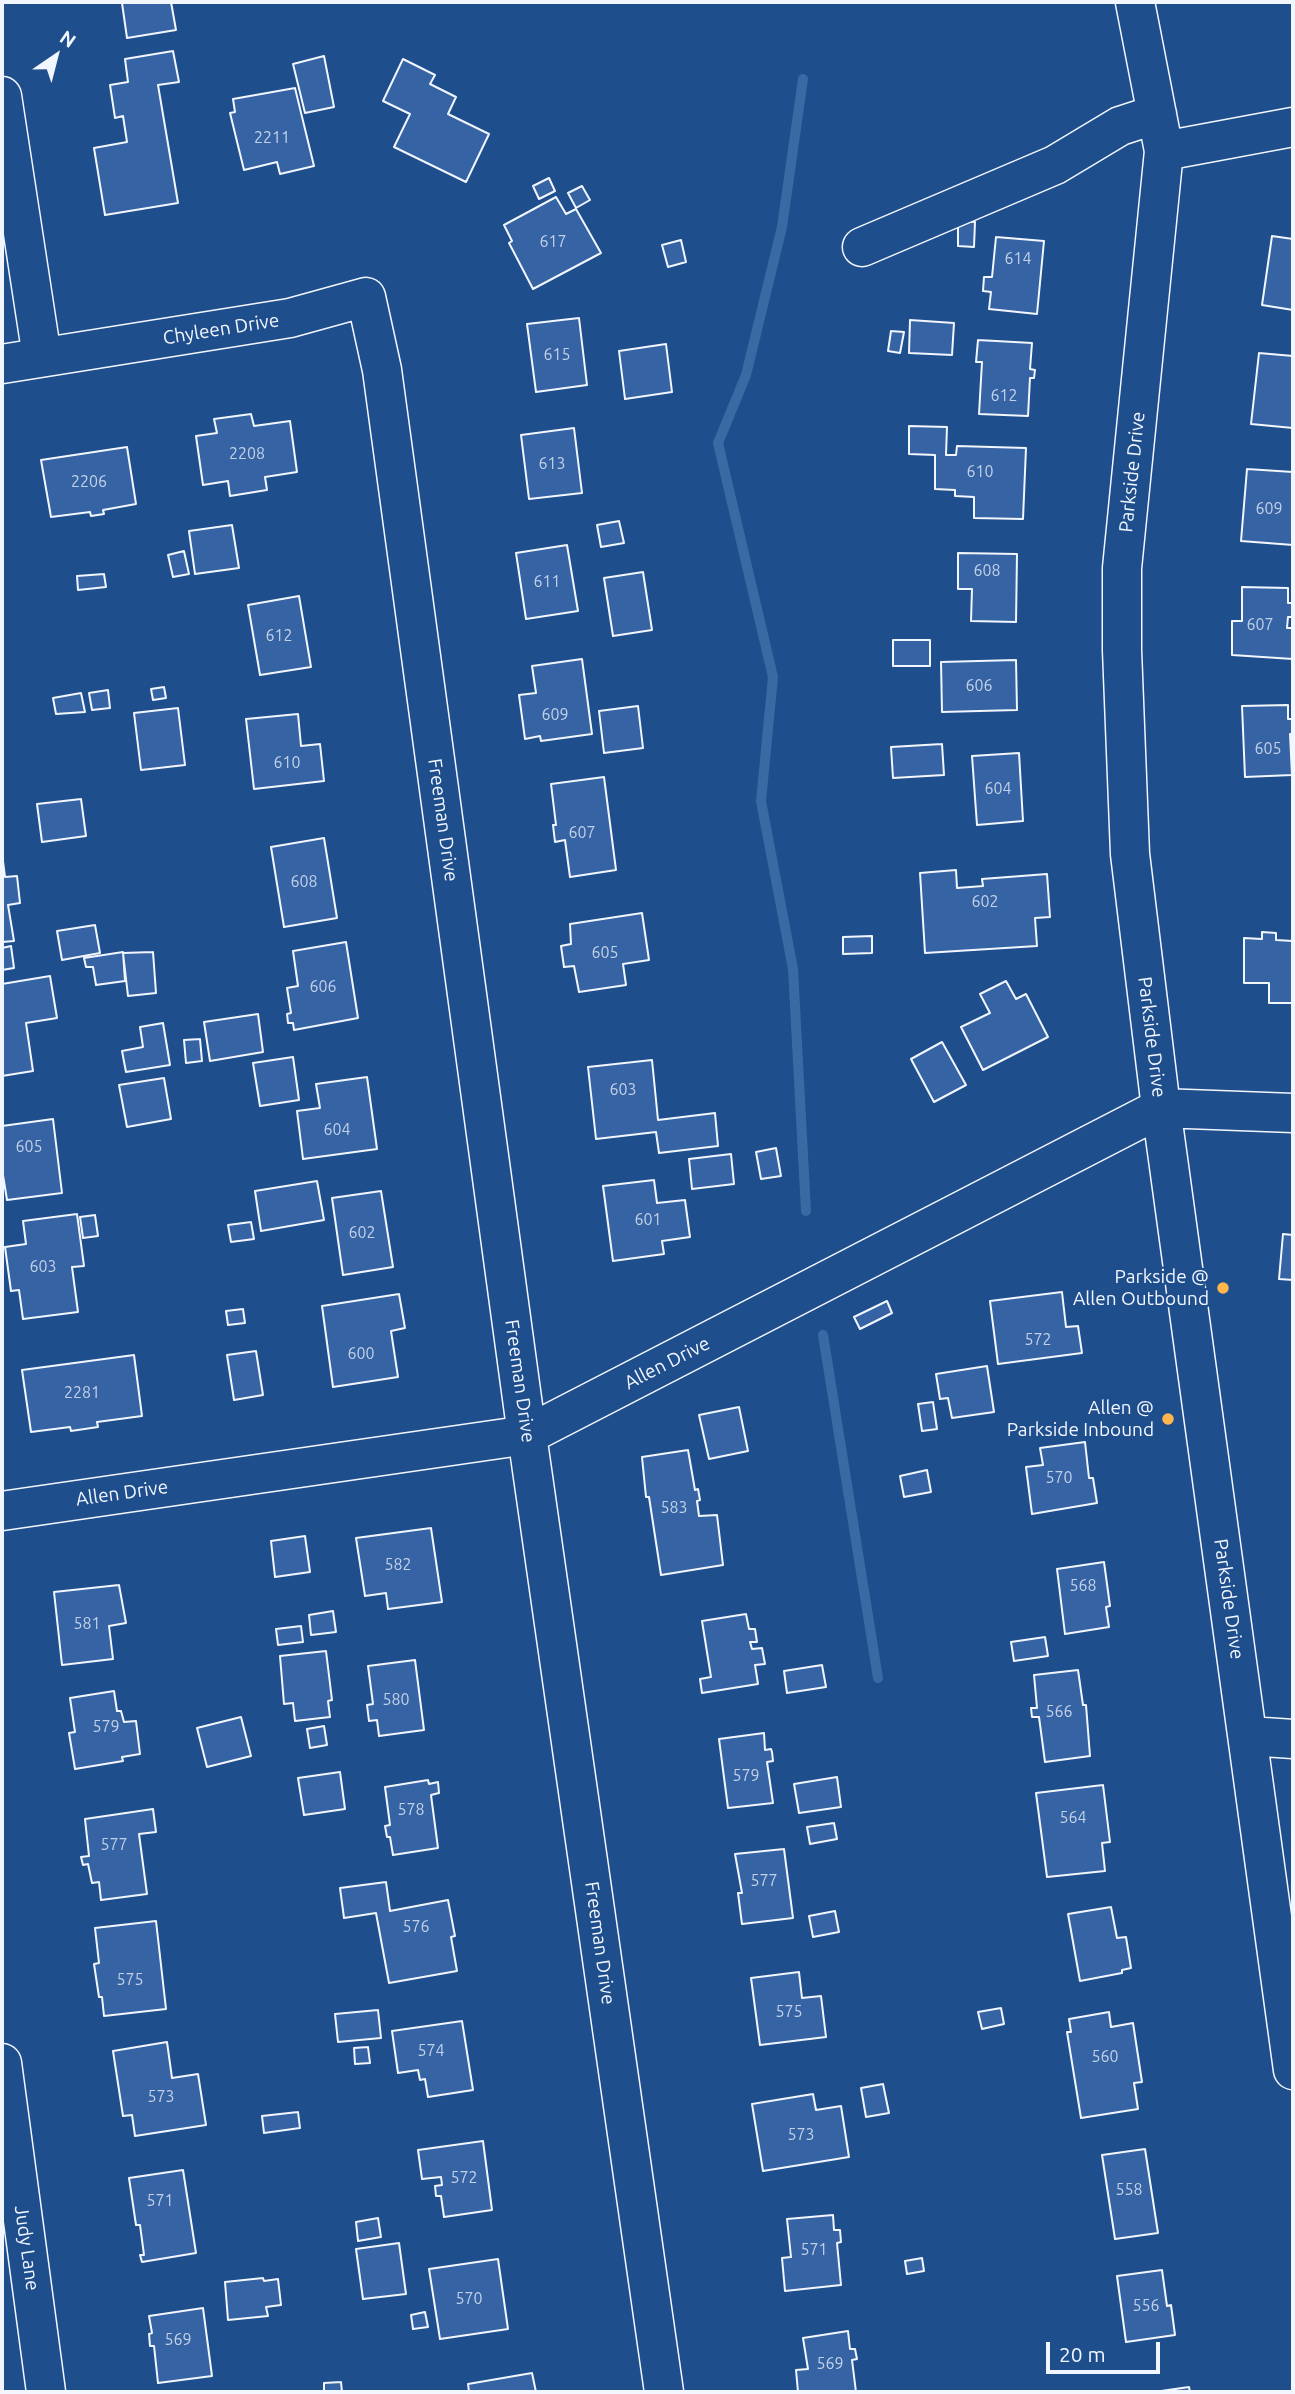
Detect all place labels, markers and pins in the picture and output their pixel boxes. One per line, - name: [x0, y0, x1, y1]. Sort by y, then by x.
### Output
- place label: Parkside @ Allen Outbound: [1073, 1266, 1209, 1310]
- marker: Parkside @ Allen Outbound: [1215, 1280, 1231, 1296]
- place label: Allen @ Parkside Inbound: [1007, 1397, 1154, 1441]
- marker: Allen @ Parkside Inbound: [1160, 1411, 1176, 1427]

